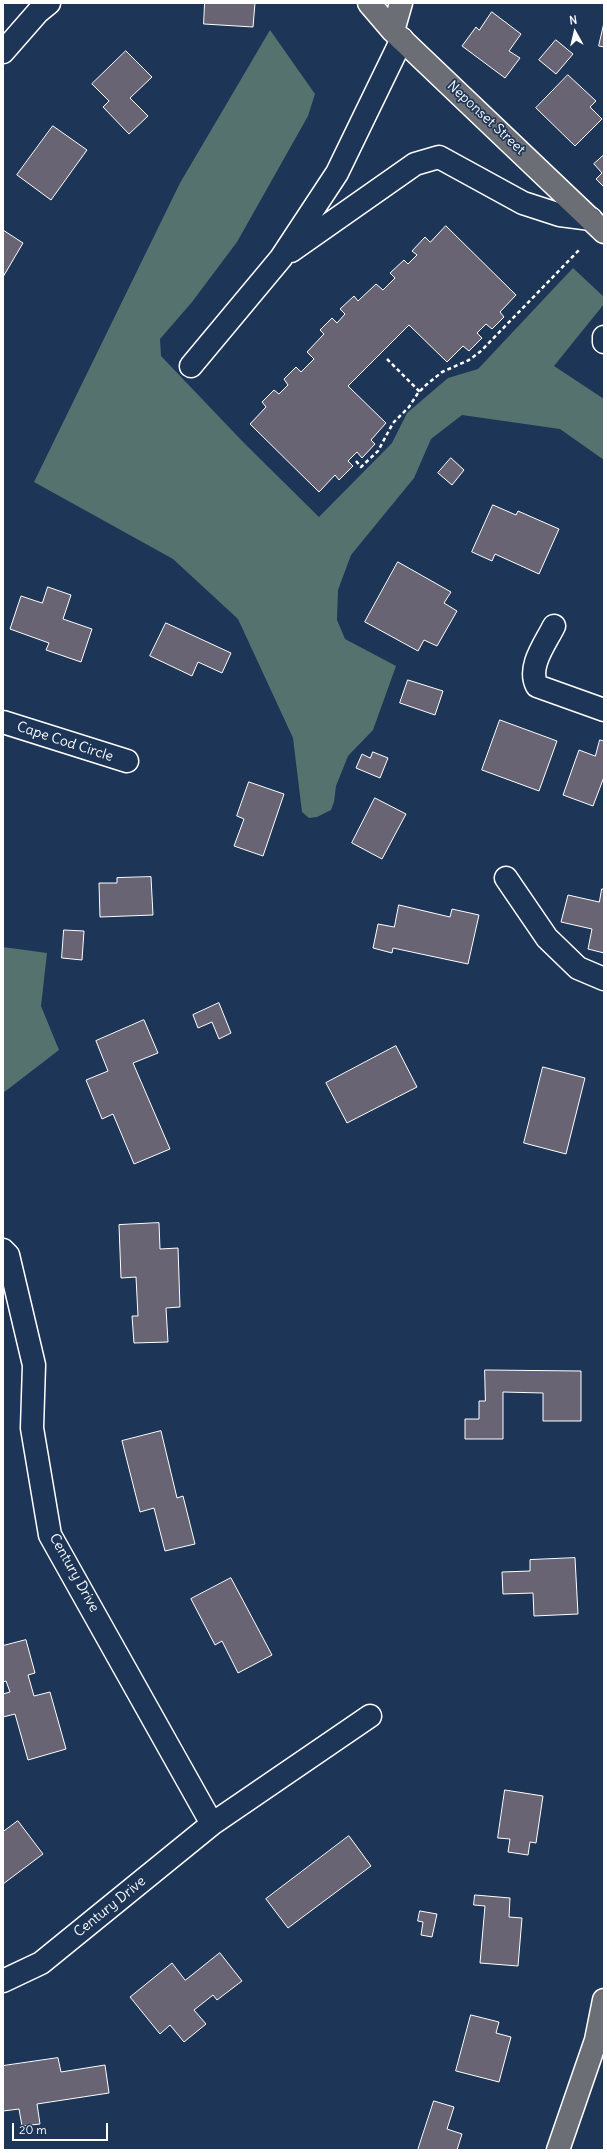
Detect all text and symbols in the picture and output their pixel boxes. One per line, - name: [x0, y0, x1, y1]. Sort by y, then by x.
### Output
- north arrow: [555, 12, 595, 52]
- text: N: [569, 13, 578, 28]
- street label: Neponset Street: [444, 78, 528, 158]
- street label: Cape Cod Circle: [15, 719, 115, 765]
- street label: Century Drive: [45, 1531, 103, 1615]
- street label: Century Drive: [71, 1873, 149, 1941]
- scale bar: [14, 2115, 110, 2141]
- text: 20 m: [19, 2122, 47, 2137]

